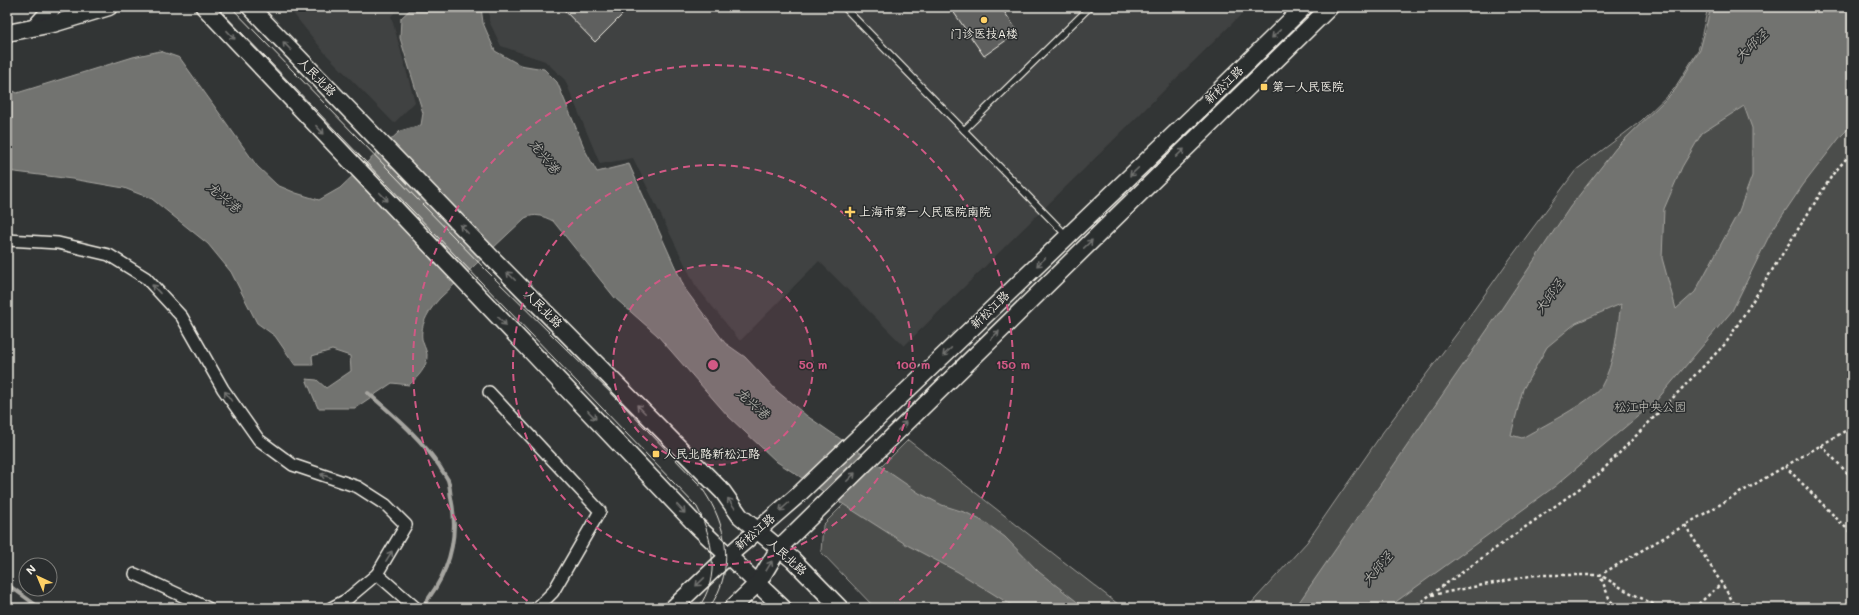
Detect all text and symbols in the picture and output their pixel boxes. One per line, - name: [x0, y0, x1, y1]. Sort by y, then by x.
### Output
- marker: 门诊医技A楼: [979, 15, 989, 25]
- water label: 大邱泾: [1731, 24, 1771, 64]
- place label: 门诊医技A楼: [950, 25, 1018, 41]
- one-way arrow: [1271, 29, 1281, 39]
- one-way arrow: [226, 30, 236, 40]
- one-way arrow: [282, 41, 292, 51]
- street label: 人民北路: [295, 53, 340, 99]
- street label: 新松江路: [1200, 62, 1246, 107]
- place label: 第一人民医院: [1272, 78, 1344, 94]
- marker: 第一人民医院: [1259, 82, 1269, 92]
- one-way arrow: [315, 125, 325, 135]
- water label: 龙兴港: [527, 135, 565, 178]
- one-way arrow: [1175, 148, 1185, 158]
- one-way arrow: [1129, 167, 1139, 177]
- water label: 龙兴港: [204, 178, 246, 217]
- one-way arrow: [379, 192, 389, 202]
- place label: 上海市第一人民医院南院: [859, 203, 991, 219]
- marker: 上海市第一人民医院南院: [844, 206, 856, 218]
- one-way arrow: [459, 224, 469, 234]
- one-way arrow: [1083, 239, 1093, 249]
- one-way arrow: [1036, 257, 1046, 267]
- one-way arrow: [506, 271, 516, 281]
- water label: 大邱泾: [1530, 274, 1568, 316]
- one-way arrow: [151, 284, 161, 294]
- street label: 人民北路: [521, 286, 566, 331]
- street label: 新松江路: [966, 287, 1012, 332]
- one-way arrow: [497, 315, 506, 325]
- one-way arrow: [990, 330, 1000, 340]
- one-way arrow: [942, 347, 952, 357]
- text: 50 m: [799, 356, 827, 372]
- text: 100 m: [896, 356, 930, 372]
- text: 150 m: [996, 356, 1030, 372]
- centre of rings: [706, 358, 720, 372]
- water label: 龙兴港: [733, 383, 775, 423]
- one-way arrow: [224, 391, 233, 402]
- park label: 松江中央公园: [1614, 398, 1686, 414]
- one-way arrow: [636, 404, 646, 414]
- one-way arrow: [587, 410, 597, 420]
- one-way arrow: [897, 421, 907, 431]
- place label: 人民北路新松江路: [664, 445, 760, 461]
- marker: 人民北路新松江路: [651, 449, 661, 459]
- one-way arrow: [320, 472, 332, 480]
- one-way arrow: [846, 472, 856, 482]
- one-way arrow: [727, 497, 735, 508]
- one-way arrow: [778, 503, 789, 512]
- one-way arrow: [677, 504, 686, 514]
- street label: 新松江路: [731, 509, 778, 553]
- street label: 人民北路: [764, 534, 811, 578]
- water label: 大邱泾: [1358, 547, 1396, 588]
- one-way arrow: [385, 550, 393, 561]
- north arrow: [18, 557, 58, 597]
- one-way arrow: [765, 560, 773, 572]
- text: N: [22, 561, 39, 578]
- one-way arrow: [695, 577, 705, 586]

